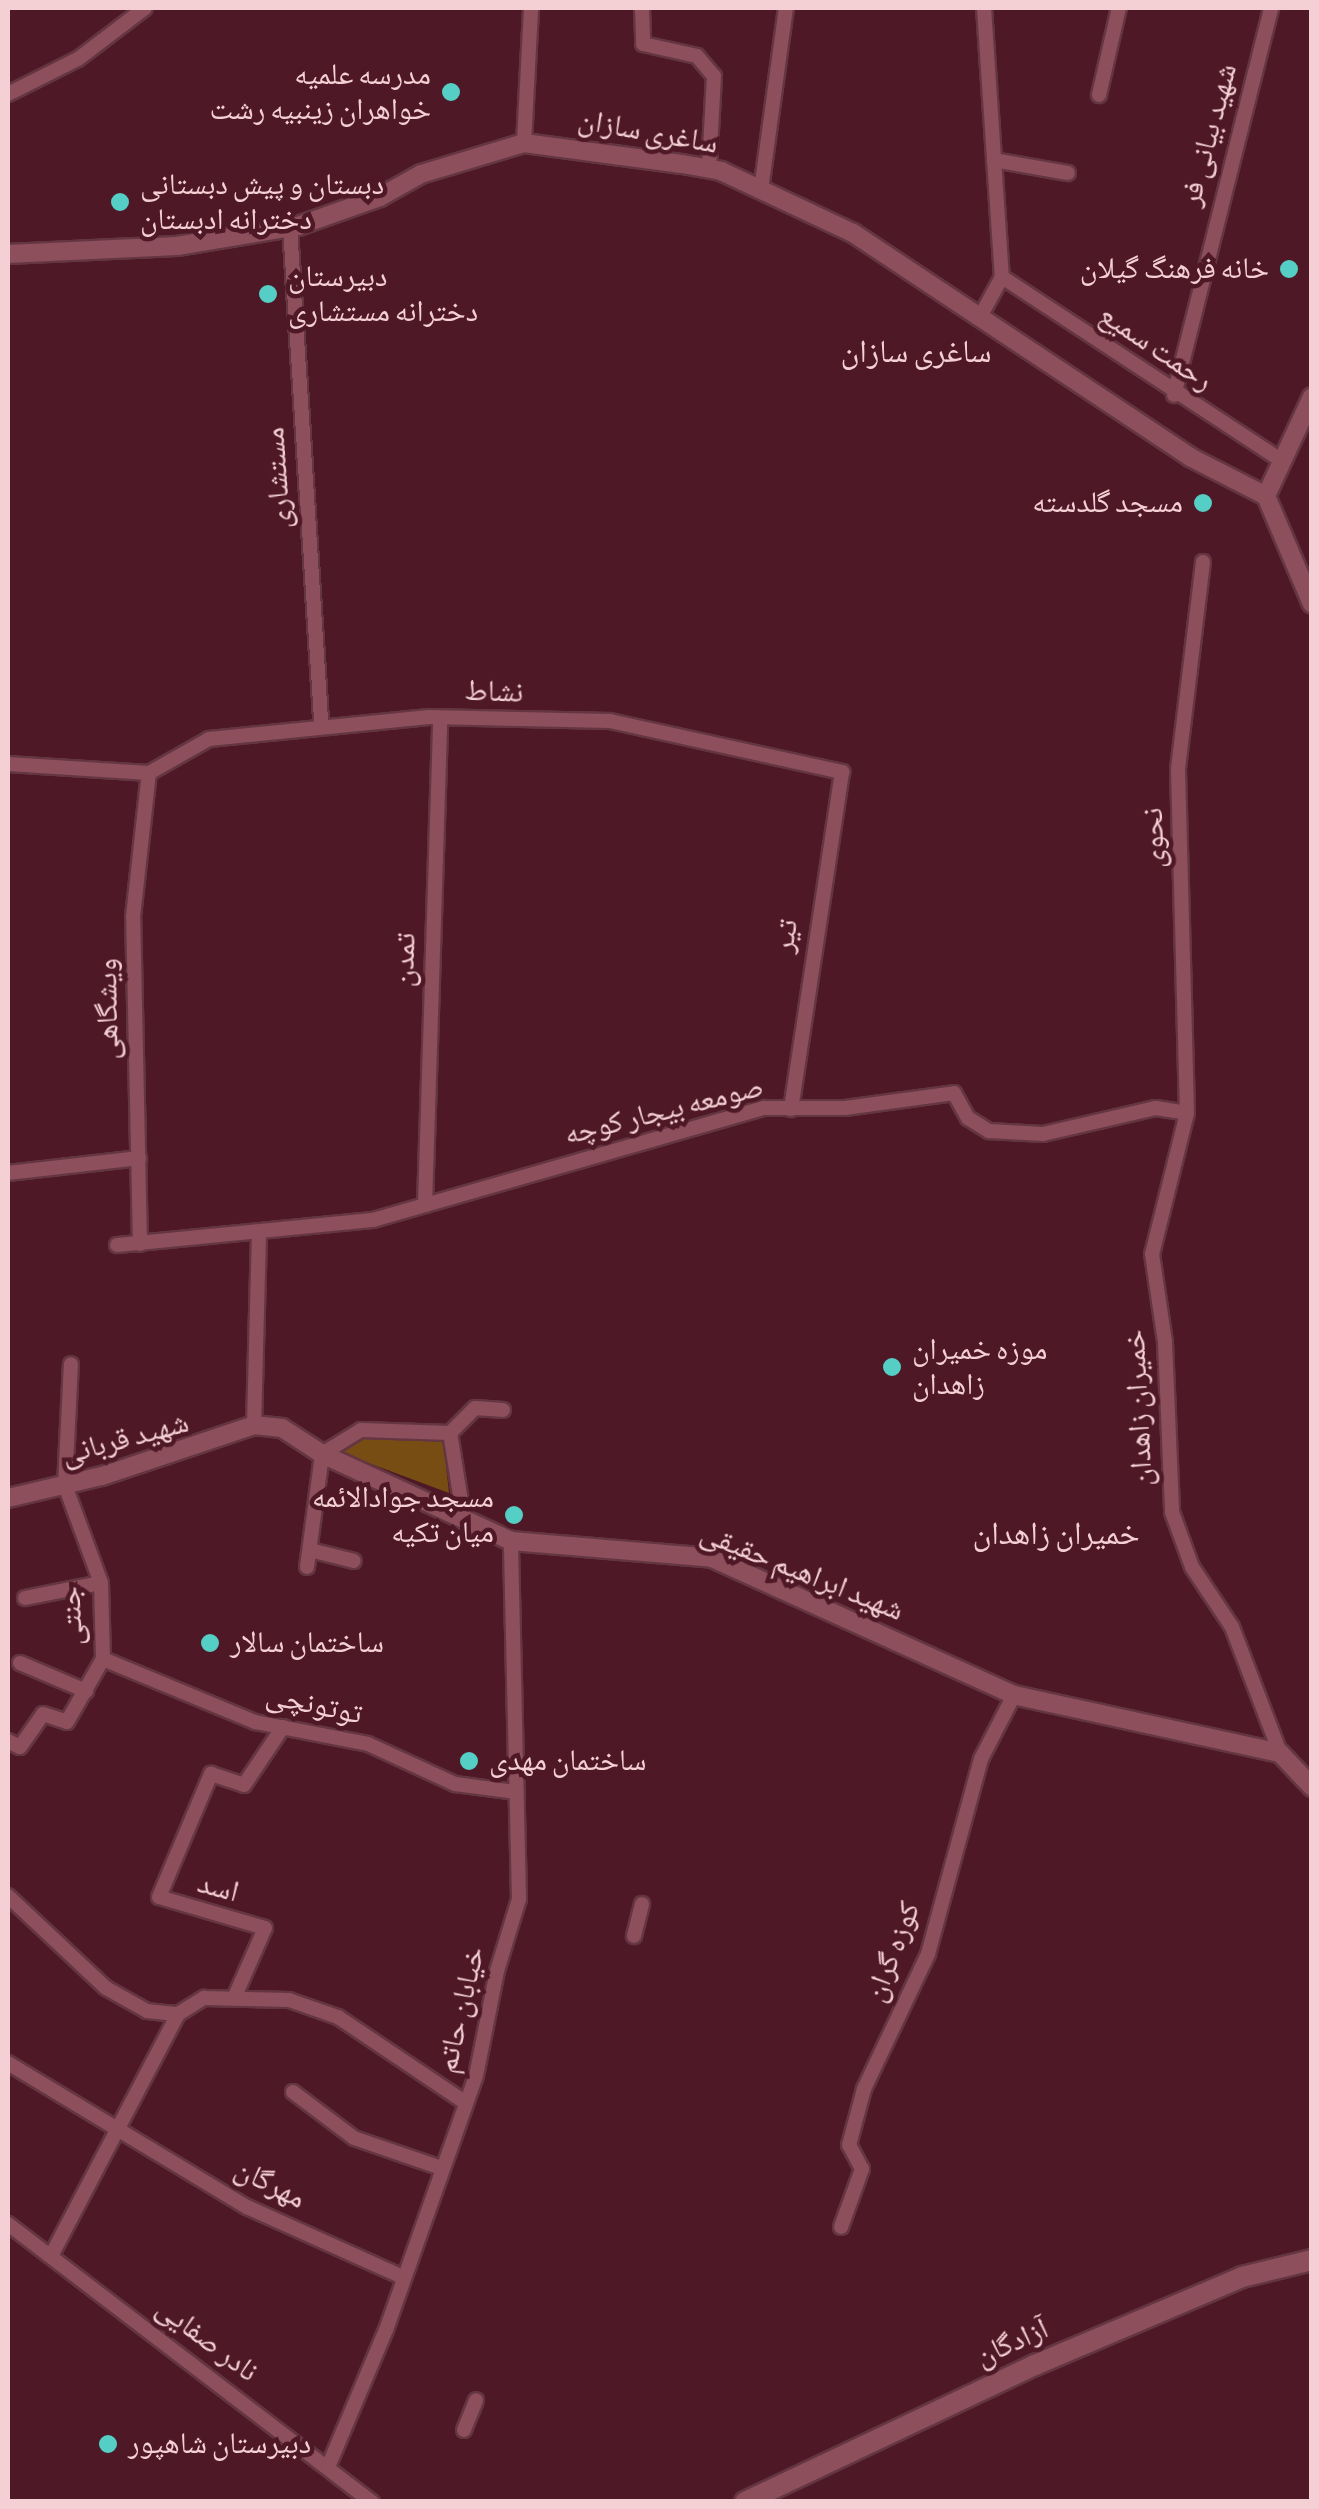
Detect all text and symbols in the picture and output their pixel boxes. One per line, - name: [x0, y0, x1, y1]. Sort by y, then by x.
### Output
- place label: مدرسه علمیه خواهران زینبیه رشت: [210, 57, 431, 128]
- street label: شهید بیانی فر: [1173, 60, 1245, 210]
- marker: مدرسه علمیه خواهران زینبیه رشت: [440, 81, 462, 103]
- street label: ساغری سازان: [575, 102, 721, 162]
- place label: دبستان و پیش دبستانی دخترانه ادبستان: [140, 167, 384, 238]
- marker: دبستان و پیش دبستانی دخترانه ادبستان: [109, 191, 131, 213]
- place label: خانه فرهنگ گیلان: [1080, 251, 1269, 287]
- marker: خانه فرهنگ گیلان: [1278, 258, 1300, 280]
- place label: دبیرستان دخترانه مستشاری: [288, 259, 478, 330]
- marker: دبیرستان دخترانه مستشاری: [257, 283, 279, 305]
- street label: رحمت سمیع: [1092, 297, 1220, 399]
- district label: ساغری سازان: [841, 334, 991, 372]
- street label: مستشاری: [256, 426, 300, 530]
- place label: مسجد گلدسته: [1032, 485, 1183, 521]
- marker: مسجد گلدسته: [1192, 492, 1214, 514]
- street label: نشاط: [464, 673, 524, 711]
- street label: نحوی: [1135, 807, 1173, 869]
- street label: تیر: [766, 917, 806, 955]
- street label: تمدن: [386, 932, 424, 988]
- street label: ویشگاهی: [89, 958, 127, 1060]
- street label: صومعه بیجار کوچه: [561, 1069, 767, 1153]
- street label: خمیران زاهدان: [1117, 1329, 1161, 1487]
- place label: موزه خمیران زاهدان: [912, 1332, 1047, 1402]
- marker: موزه خمیران زاهدان: [881, 1356, 903, 1378]
- street label: شهید قربانی: [57, 1405, 193, 1473]
- place label: مسجد جوادالائمه میان تکیه: [312, 1480, 494, 1550]
- marker: مسجد جوادالائمه میان تکیه: [503, 1504, 525, 1526]
- street label: شهید ابراهیم حقیقی: [695, 1515, 909, 1629]
- district label: خمیران زاهدان: [972, 1516, 1140, 1554]
- street label: جنتی: [52, 1585, 92, 1647]
- place label: ساختمان سالار: [230, 1625, 384, 1661]
- marker: ساختمان سالار: [199, 1632, 221, 1654]
- street label: توتونچی: [263, 1677, 365, 1733]
- place label: ساختمان مهدی: [489, 1743, 646, 1779]
- marker: ساختمان مهدی: [458, 1750, 480, 1772]
- street label: اسد: [193, 1865, 243, 1911]
- street label: کوزه گران: [857, 1897, 929, 2007]
- street label: خیابان حاتم: [429, 1943, 493, 2077]
- street label: مهرگان: [228, 2151, 312, 2217]
- street label: نادر صفایی: [149, 2290, 265, 2390]
- street label: آزادگان: [970, 2311, 1054, 2375]
- place label: دبیرستان شاهپور: [128, 2426, 311, 2462]
- marker: دبیرستان شاهپور: [97, 2433, 119, 2455]

